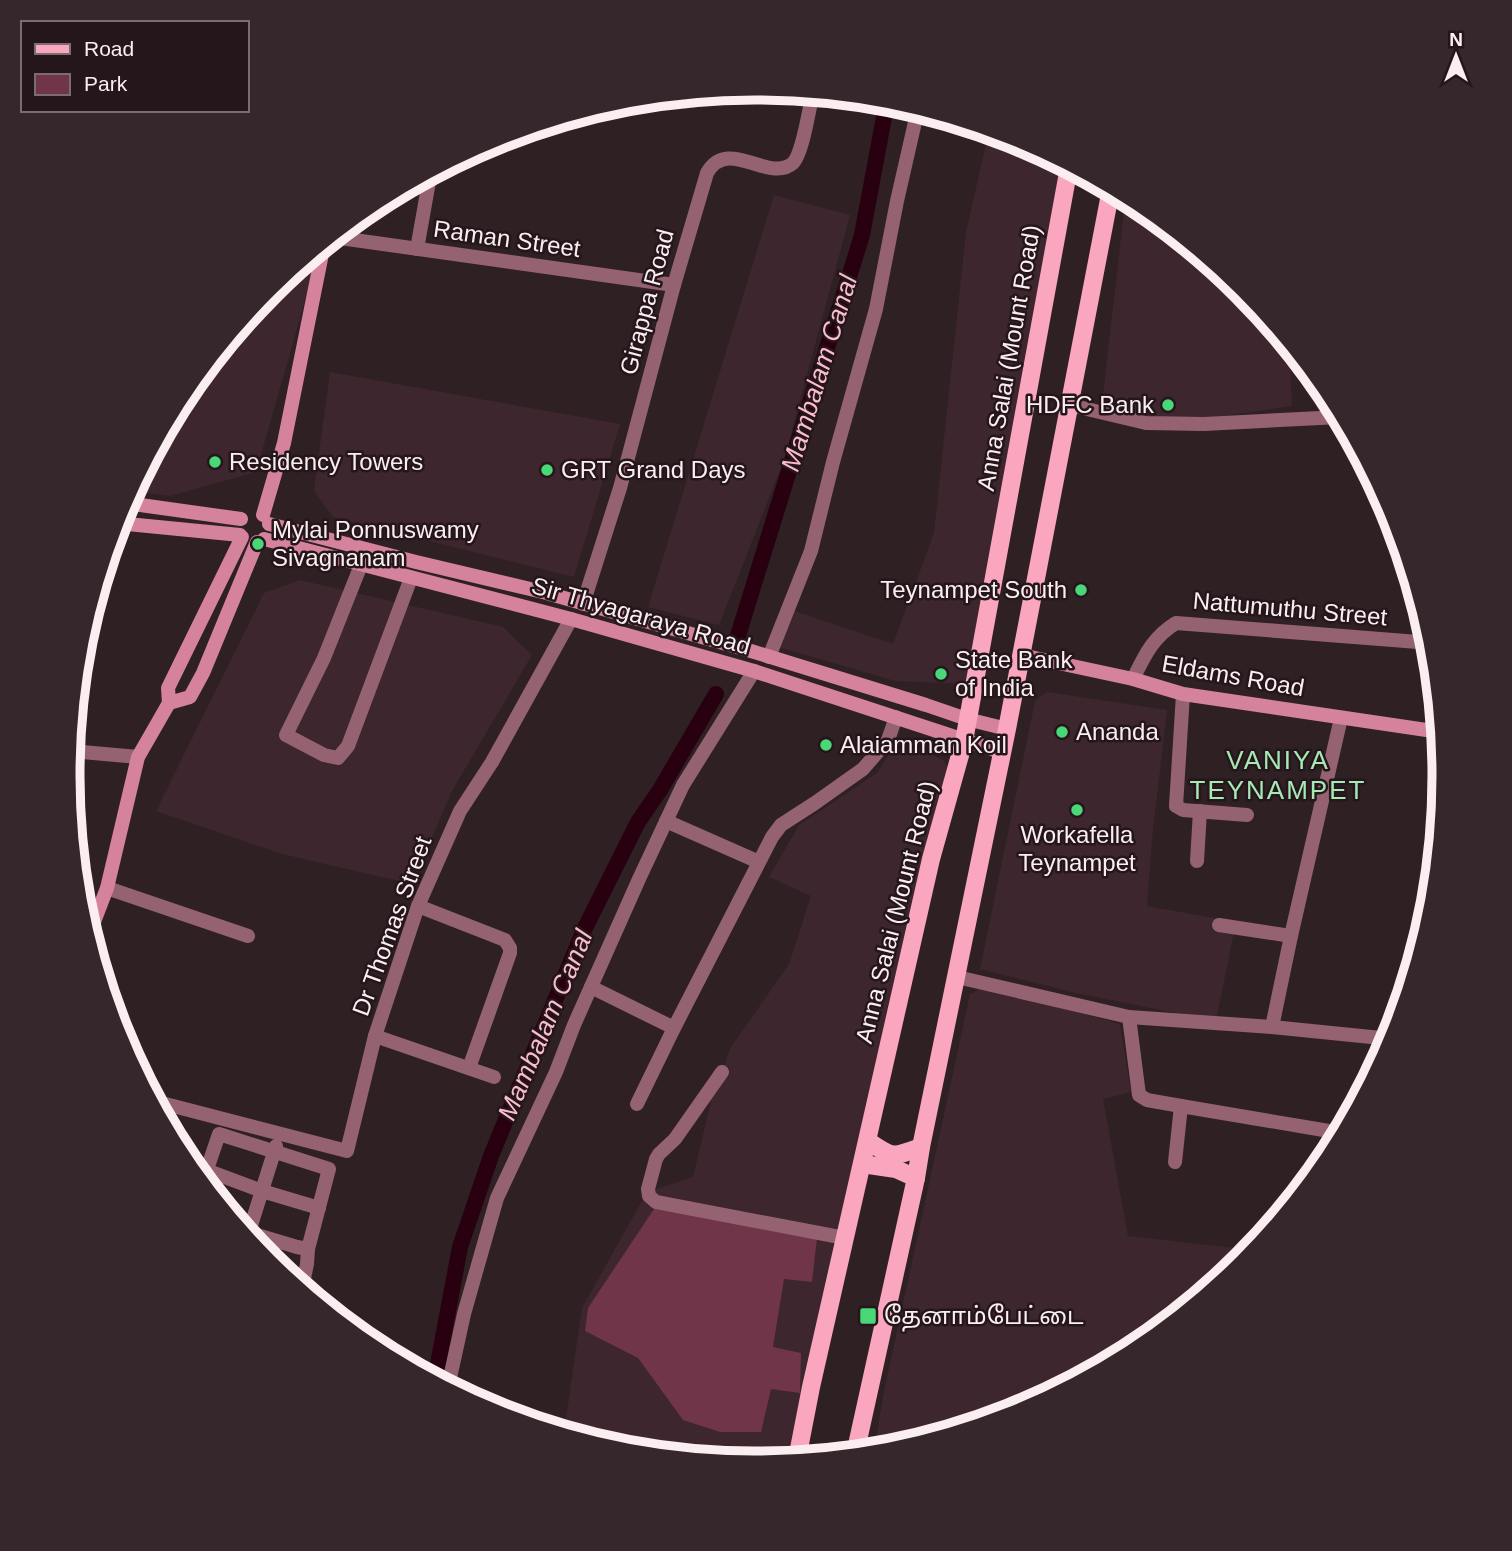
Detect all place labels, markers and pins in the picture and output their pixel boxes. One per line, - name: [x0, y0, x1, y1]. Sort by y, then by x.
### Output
- place label: HDFC Bank: [1026, 391, 1155, 418]
- marker: HDFC Bank: [1160, 397, 1176, 413]
- place label: Residency Towers: [229, 448, 423, 475]
- marker: Residency Towers: [207, 454, 223, 470]
- place label: GRT Grand Days: [561, 456, 746, 483]
- marker: GRT Grand Days: [539, 462, 555, 478]
- place label: Mylai Ponnuswamy Sivagnanam: [272, 516, 479, 571]
- marker: Mylai Ponnuswamy Sivagnanam: [250, 536, 266, 552]
- place label: Teynampet South: [880, 576, 1067, 603]
- marker: Teynampet South: [1073, 582, 1089, 598]
- place label: State Bank of India: [955, 646, 1073, 701]
- marker: State Bank of India: [933, 666, 949, 682]
- place label: Ananda: [1076, 718, 1159, 745]
- marker: Ananda: [1054, 724, 1070, 740]
- place label: Alaiamman Koil: [840, 731, 1007, 758]
- marker: Alaiamman Koil: [818, 737, 834, 753]
- marker: Workafella Teynampet: [1069, 802, 1085, 818]
- place label: Workafella Teynampet: [1018, 821, 1136, 876]
- place label: தேனாம்பேட்டை: [884, 1302, 1084, 1332]
- marker: தேனாம்பேட்டை: [858, 1306, 878, 1326]

